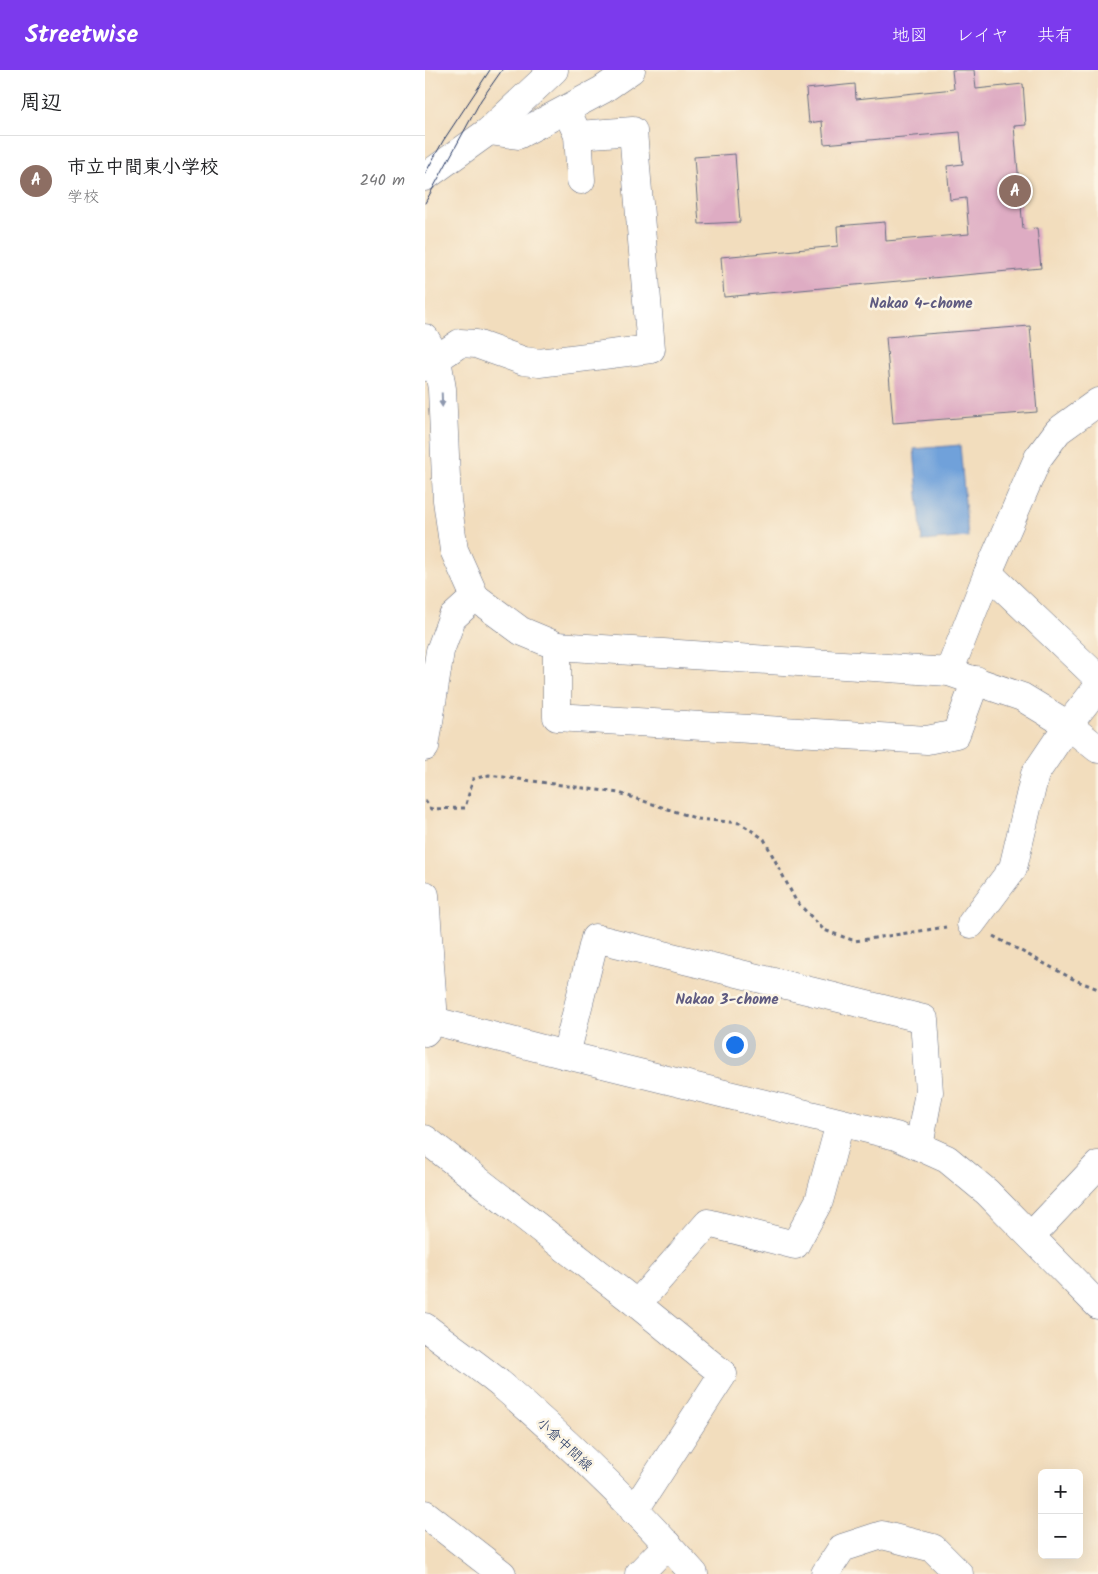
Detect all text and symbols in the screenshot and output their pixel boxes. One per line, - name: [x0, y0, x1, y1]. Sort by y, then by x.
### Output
- text: Streetwise: [25, 16, 138, 55]
- text: 地図: [892, 22, 928, 51]
- text: レイヤ: [956, 22, 1009, 51]
- text: 共有: [1037, 22, 1073, 51]
- text: 周辺: [20, 87, 62, 120]
- text: 市立中間東小学校: [67, 153, 219, 183]
- text: A: [31, 168, 41, 193]
- text: 240 m: [360, 168, 405, 193]
- pin: A: [999, 172, 1031, 210]
- text: 学校: [67, 185, 99, 210]
- district label: Nakao 4-chome: [869, 292, 973, 316]
- one-way arrow: [439, 392, 447, 408]
- district label: Nakao 3-chome: [675, 988, 779, 1012]
- your location: [722, 1032, 748, 1058]
- street label: 小倉中間線: [531, 1413, 597, 1477]
- map controls: [1038, 1469, 1083, 1559]
- button: +: [1038, 1469, 1083, 1514]
- button: −: [1038, 1514, 1083, 1559]

